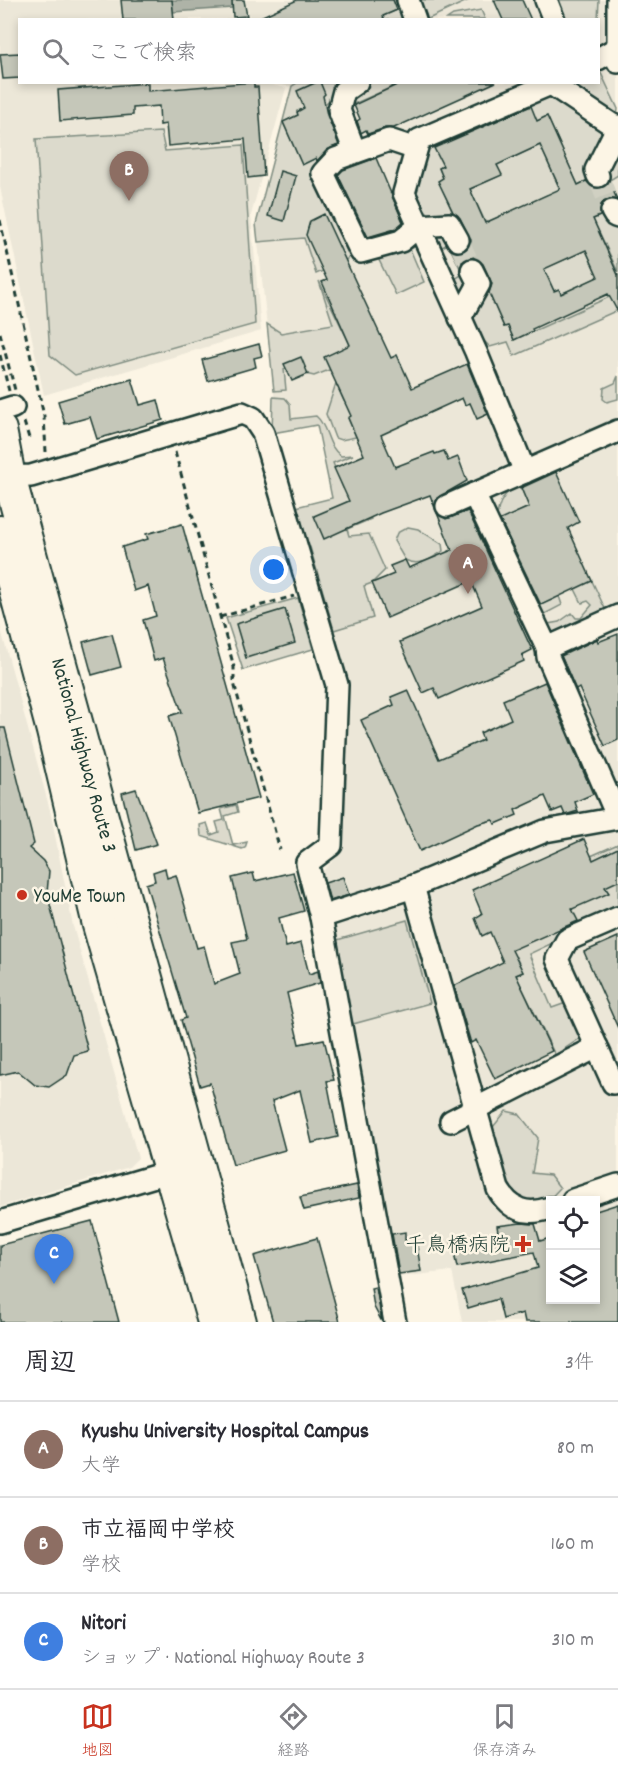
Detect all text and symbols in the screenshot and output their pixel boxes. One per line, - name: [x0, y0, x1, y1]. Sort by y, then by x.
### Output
- search box: [18, 18, 600, 84]
- icon: search: [39, 35, 72, 68]
- text: ここで検索: [87, 39, 197, 70]
- pin: B: [110, 152, 148, 201]
- pin: A: [448, 544, 488, 594]
- your location: [259, 555, 288, 584]
- street label: National Highway Route 3: [41, 655, 123, 856]
- place label: YouMe Town: [34, 883, 126, 913]
- marker: YouMe Town: [15, 888, 29, 902]
- map controls: [546, 1196, 600, 1304]
- button: locate: [546, 1196, 600, 1250]
- place label: 千鳥橋病院: [405, 1232, 510, 1262]
- pin: C: [34, 1234, 74, 1284]
- marker: 千鳥橋病院: [514, 1235, 532, 1253]
- button: layers: [546, 1250, 600, 1304]
- text: 周辺: [24, 1346, 76, 1383]
- text: 3件: [565, 1350, 594, 1378]
- text: Kyushu University Hospital Campus: [81, 1417, 369, 1448]
- text: A: [38, 1435, 49, 1463]
- text: 80 m: [557, 1435, 594, 1463]
- text: 大学: [81, 1453, 121, 1481]
- text: 市立福岡中学校: [81, 1516, 235, 1547]
- text: B: [39, 1531, 48, 1559]
- text: 160 m: [551, 1531, 594, 1559]
- text: 学校: [81, 1552, 121, 1580]
- text: Nitori: [81, 1609, 126, 1640]
- text: C: [39, 1627, 48, 1655]
- text: 310 m: [552, 1627, 594, 1655]
- text: ショップ · National Highway Route 3: [81, 1645, 365, 1673]
- tab: 地図: [81, 1700, 114, 1763]
- tab: 経路: [277, 1700, 310, 1763]
- tab: 保存済み: [473, 1700, 537, 1763]

